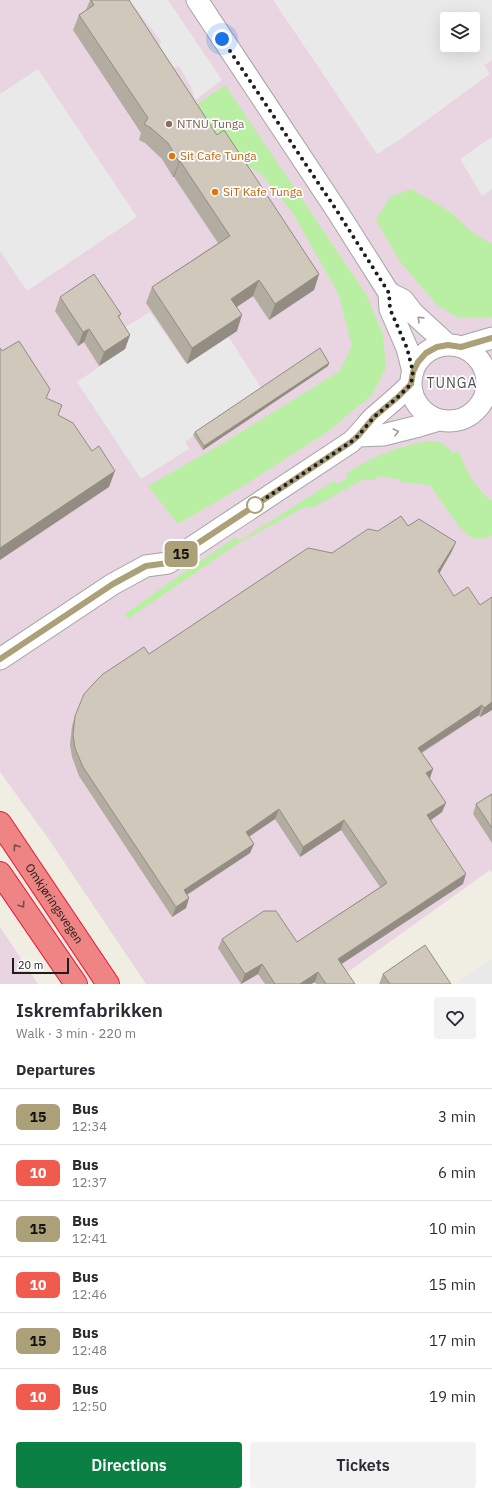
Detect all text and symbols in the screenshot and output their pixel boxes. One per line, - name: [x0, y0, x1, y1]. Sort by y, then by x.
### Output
- map controls: [440, 12, 480, 52]
- button: layers: [440, 12, 480, 52]
- your location: [212, 29, 232, 49]
- place label: NTNU Tunga: [177, 116, 245, 131]
- marker: NTNU Tunga: [164, 119, 174, 129]
- place label: Sit Cafe Tunga: [180, 148, 257, 163]
- marker: Sit Cafe Tunga: [167, 151, 177, 161]
- place label: SiT Kafe Tunga: [223, 184, 303, 199]
- marker: SiT Kafe Tunga: [210, 187, 220, 197]
- one-way arrow: [417, 316, 425, 324]
- district label: TUNGA: [426, 374, 478, 392]
- one-way arrow: [393, 429, 400, 437]
- unlabelled marker: [246, 496, 264, 514]
- line badge: 15: [163, 541, 199, 567]
- text: 15: [173, 545, 189, 563]
- one-way arrow: [13, 844, 21, 851]
- street label: Omkjøringsvegen: [22, 860, 87, 946]
- one-way arrow: [17, 901, 25, 908]
- scale bar: [12, 956, 69, 975]
- text: 20 m: [18, 958, 43, 972]
- button: heart: [434, 997, 476, 1039]
- text: Iskremfabrikken: [16, 998, 163, 1022]
- text: Walk · 3 min · 220 m: [16, 1025, 136, 1042]
- text: Departures: [16, 1060, 95, 1079]
- text: Bus: [72, 1099, 99, 1118]
- text: 3 min: [438, 1107, 476, 1126]
- text: 15: [30, 1108, 46, 1126]
- text: 12:34: [72, 1118, 107, 1135]
- text: Bus: [72, 1155, 99, 1174]
- text: 6 min: [438, 1163, 476, 1182]
- text: 10: [30, 1164, 46, 1182]
- text: 12:37: [72, 1174, 107, 1191]
- text: Bus: [72, 1211, 99, 1230]
- text: 10 min: [429, 1219, 476, 1238]
- text: 15: [30, 1220, 46, 1238]
- text: 12:41: [72, 1230, 107, 1247]
- text: Bus: [72, 1267, 99, 1286]
- text: 15 min: [429, 1275, 476, 1294]
- text: 10: [30, 1276, 46, 1294]
- text: 12:46: [72, 1286, 107, 1303]
- text: Bus: [72, 1323, 99, 1342]
- text: 17 min: [429, 1331, 476, 1350]
- text: 15: [30, 1332, 46, 1350]
- text: 12:48: [72, 1342, 107, 1359]
- text: Bus: [72, 1379, 99, 1398]
- text: 19 min: [429, 1387, 476, 1406]
- text: 10: [30, 1388, 46, 1406]
- text: 12:50: [72, 1398, 107, 1415]
- button: Directions: [16, 1442, 242, 1488]
- button: Tickets: [250, 1442, 476, 1488]

